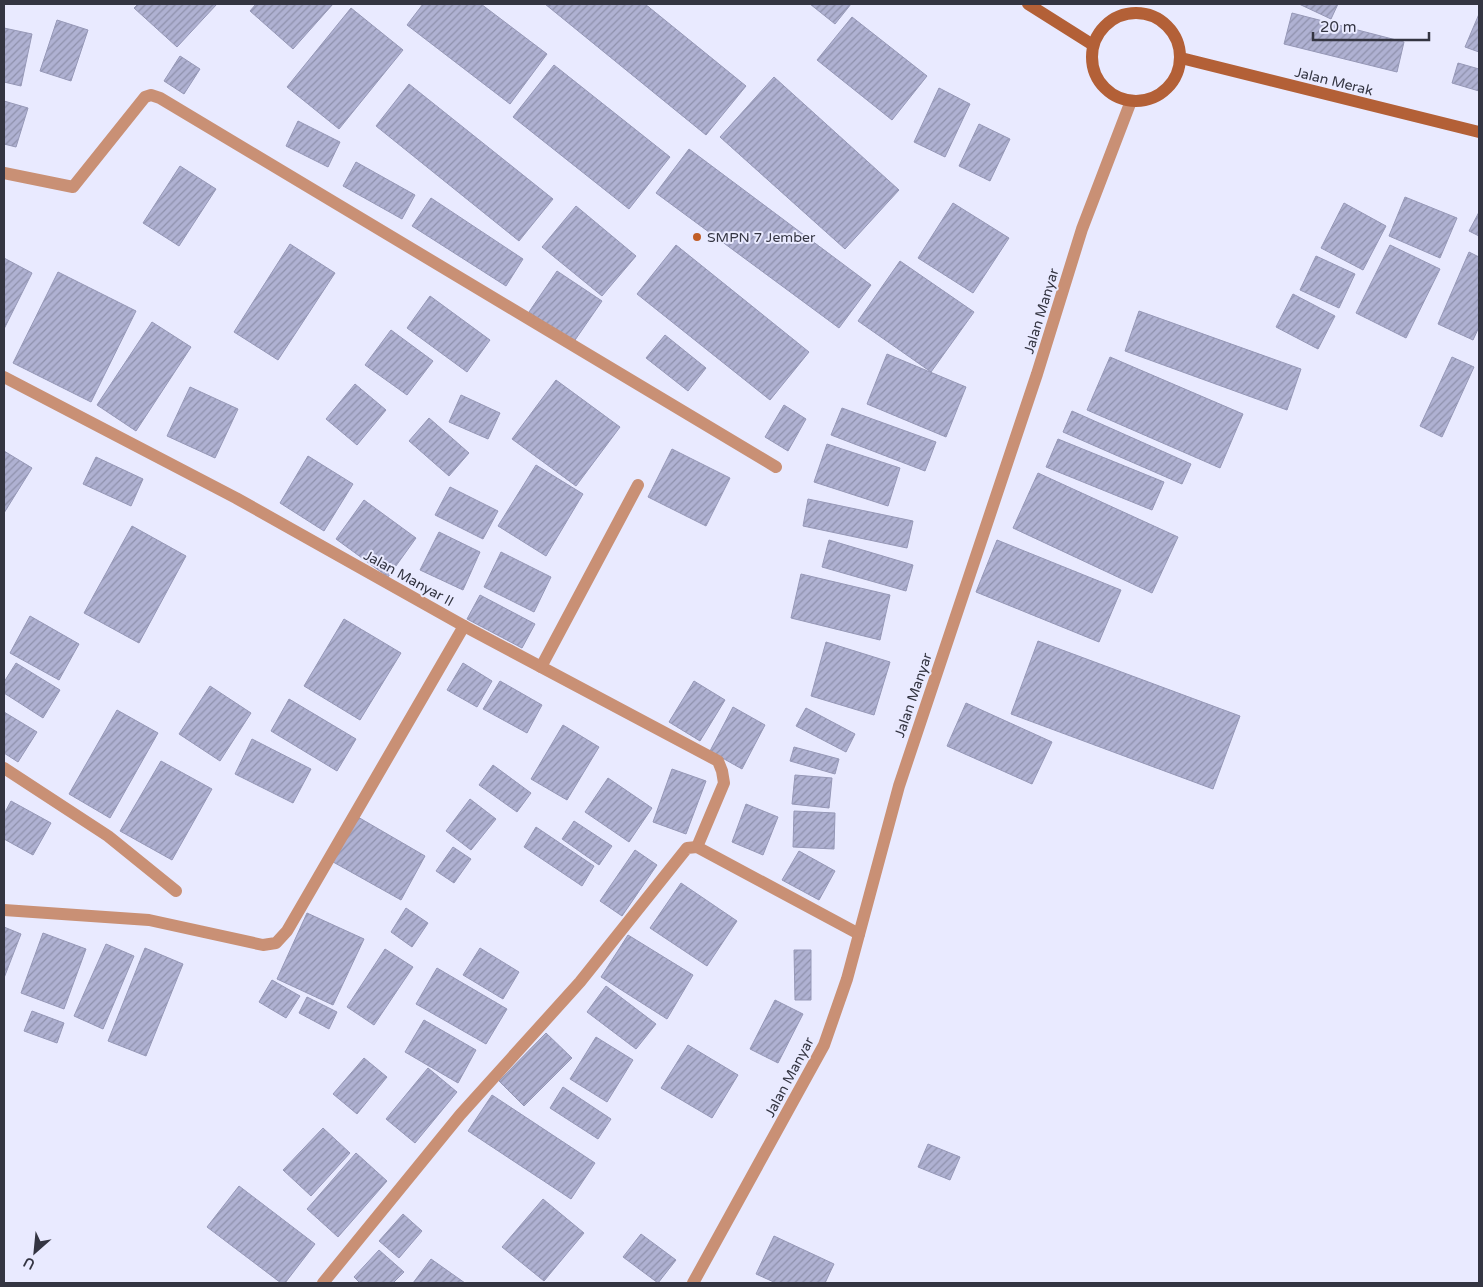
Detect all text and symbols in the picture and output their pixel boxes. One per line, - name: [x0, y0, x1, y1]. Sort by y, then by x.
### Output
- scale bar: [1313, 10, 1429, 42]
- text: 20 m: [1320, 18, 1357, 36]
- street label: Jalan Merak: [1293, 64, 1375, 100]
- place label: SMPN 7 Jember: [707, 229, 816, 246]
- marker: SMPN 7 Jember: [691, 231, 703, 243]
- street label: Jalan Manyar: [1020, 266, 1063, 356]
- street label: Jalan Manyar II: [361, 547, 457, 610]
- street label: Jalan Manyar: [891, 650, 936, 740]
- street label: Jalan Manyar: [761, 1034, 818, 1120]
- north arrow: [10, 1227, 60, 1277]
- text: U: [21, 1253, 38, 1273]

